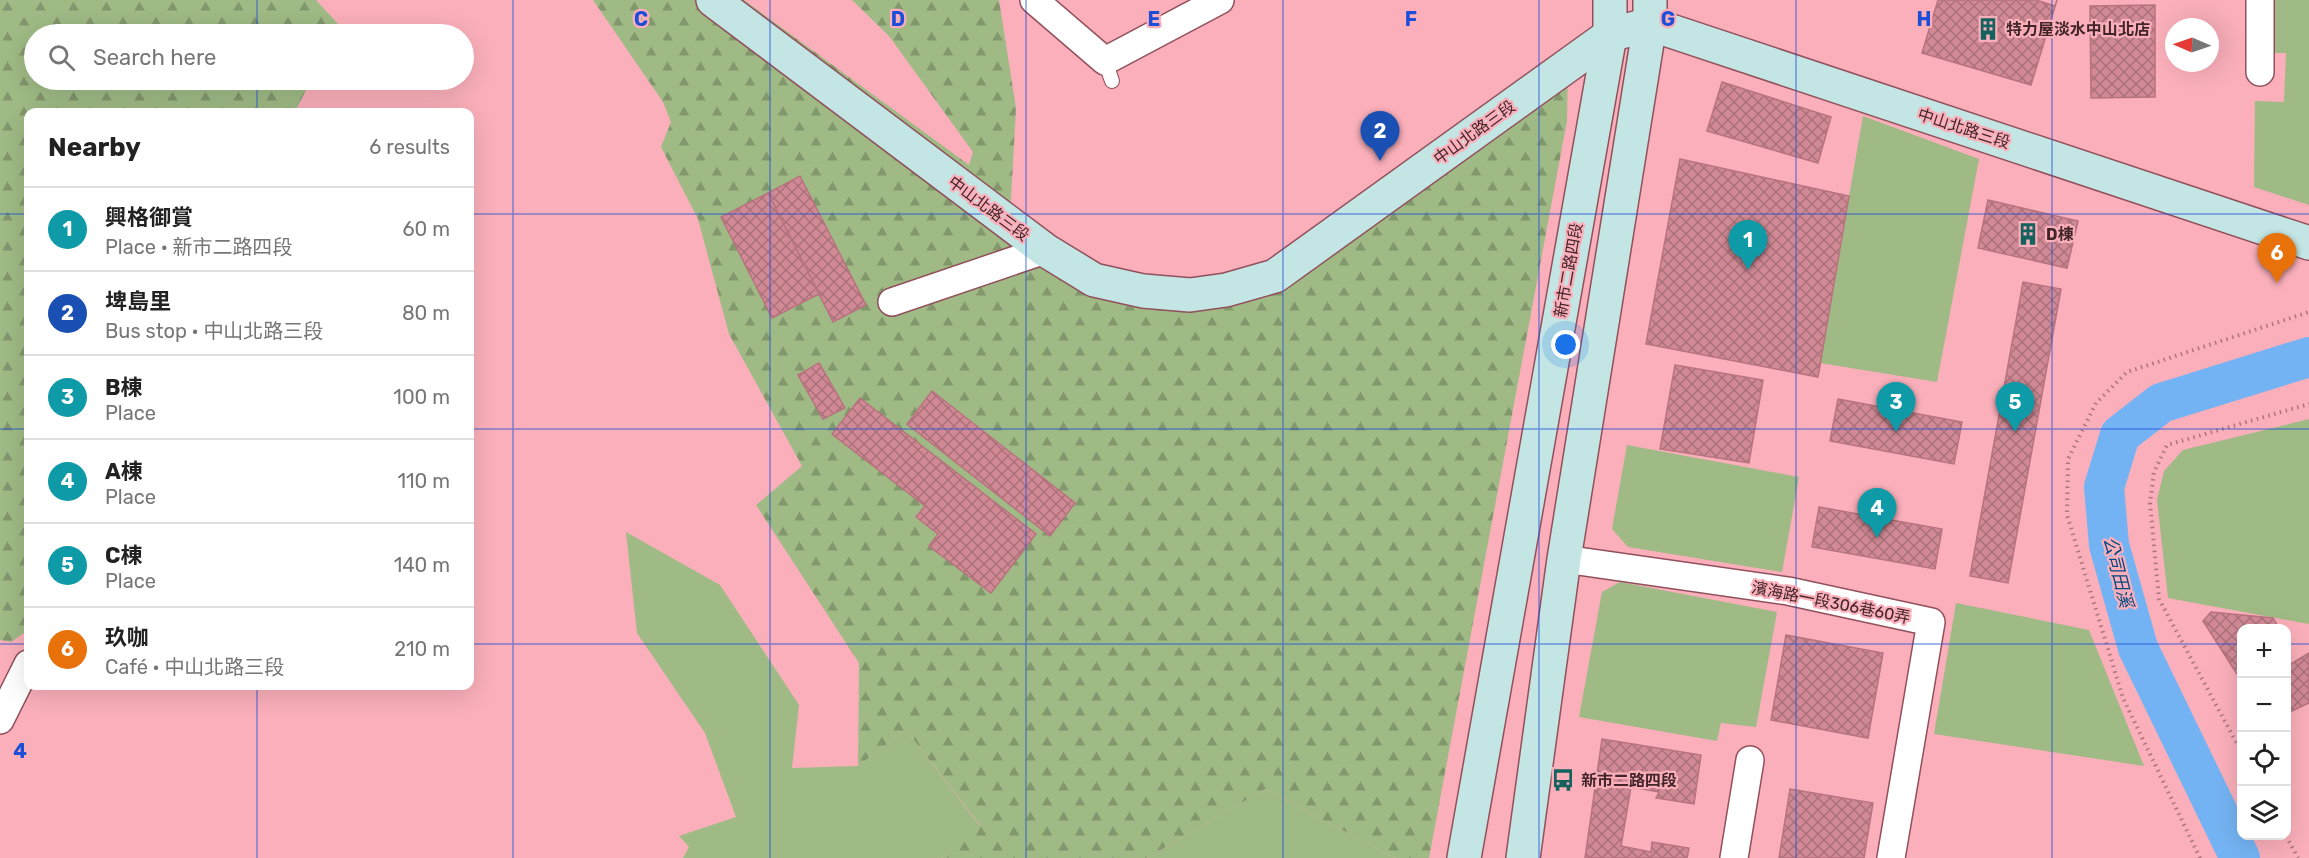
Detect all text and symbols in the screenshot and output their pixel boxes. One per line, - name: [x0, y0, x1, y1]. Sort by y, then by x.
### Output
- text: C: [634, 7, 648, 31]
- text: D: [891, 7, 905, 31]
- text: E: [1148, 7, 1160, 31]
- text: F: [1405, 7, 1417, 31]
- text: G: [1661, 7, 1675, 31]
- text: H: [1917, 7, 1931, 31]
- building icon: 特力屋淡水中山北店: [1975, 16, 2001, 42]
- north arrow: [2165, 18, 2219, 72]
- place label: 特力屋淡水中山北店: [2006, 20, 2150, 39]
- search box: [24, 24, 474, 90]
- icon: search: [45, 41, 78, 74]
- text: Search here: [93, 44, 216, 71]
- street label: 中山北路三段: [1430, 97, 1519, 168]
- street label: 中山北路三段: [1915, 105, 2012, 152]
- pin: 2: [1360, 112, 1400, 161]
- text: Nearby: [48, 132, 141, 163]
- text: 6 results: [369, 135, 450, 159]
- street label: 中山北路三段: [945, 172, 1033, 245]
- text: 興格御賞: [105, 204, 193, 231]
- text: 1: [63, 217, 72, 241]
- text: 60 m: [403, 217, 450, 241]
- pin: 1: [1728, 220, 1768, 270]
- street label: 新市二路四段: [1551, 221, 1586, 319]
- building icon: D棟: [2015, 221, 2041, 247]
- place label: D棟: [2046, 225, 2073, 244]
- pin: 6: [2258, 234, 2296, 283]
- text: Place · 新市二路四段: [105, 235, 292, 259]
- text: 埤島里: [105, 288, 171, 315]
- text: 2: [61, 301, 74, 325]
- text: 80 m: [402, 301, 450, 325]
- text: Bus stop · 中山北路三段: [105, 319, 323, 343]
- your location: [1551, 330, 1580, 359]
- text: B棟: [105, 374, 143, 401]
- pin: 3: [1876, 382, 1916, 432]
- pin: 5: [1996, 382, 2034, 432]
- text: 3: [61, 385, 74, 409]
- text: 100 m: [393, 385, 450, 409]
- text: Place: [105, 401, 156, 425]
- text: A棟: [105, 458, 143, 485]
- text: 4: [61, 469, 74, 493]
- text: 110 m: [398, 469, 450, 493]
- text: Place: [105, 485, 156, 509]
- pin: 4: [1858, 488, 1896, 538]
- water label: 公司田溪: [2099, 534, 2138, 613]
- text: C棟: [105, 542, 142, 569]
- text: 5: [61, 553, 74, 577]
- text: 140 m: [394, 553, 450, 577]
- text: Place: [105, 569, 156, 593]
- street label: 濱海路一段306巷60弄: [1750, 578, 1912, 627]
- text: 玖咖: [105, 624, 149, 651]
- map controls: [2237, 624, 2291, 840]
- button: +: [2237, 624, 2291, 678]
- text: 6: [61, 637, 74, 661]
- text: 210 m: [394, 637, 450, 661]
- text: Café · 中山北路三段: [105, 655, 284, 679]
- button: −: [2237, 678, 2291, 732]
- button: locate: [2237, 732, 2291, 786]
- text: 4: [13, 739, 27, 763]
- bus stop icon: 新市二路四段: [1550, 767, 1576, 793]
- place label: 新市二路四段: [1581, 771, 1677, 790]
- button: layers: [2237, 786, 2291, 840]

